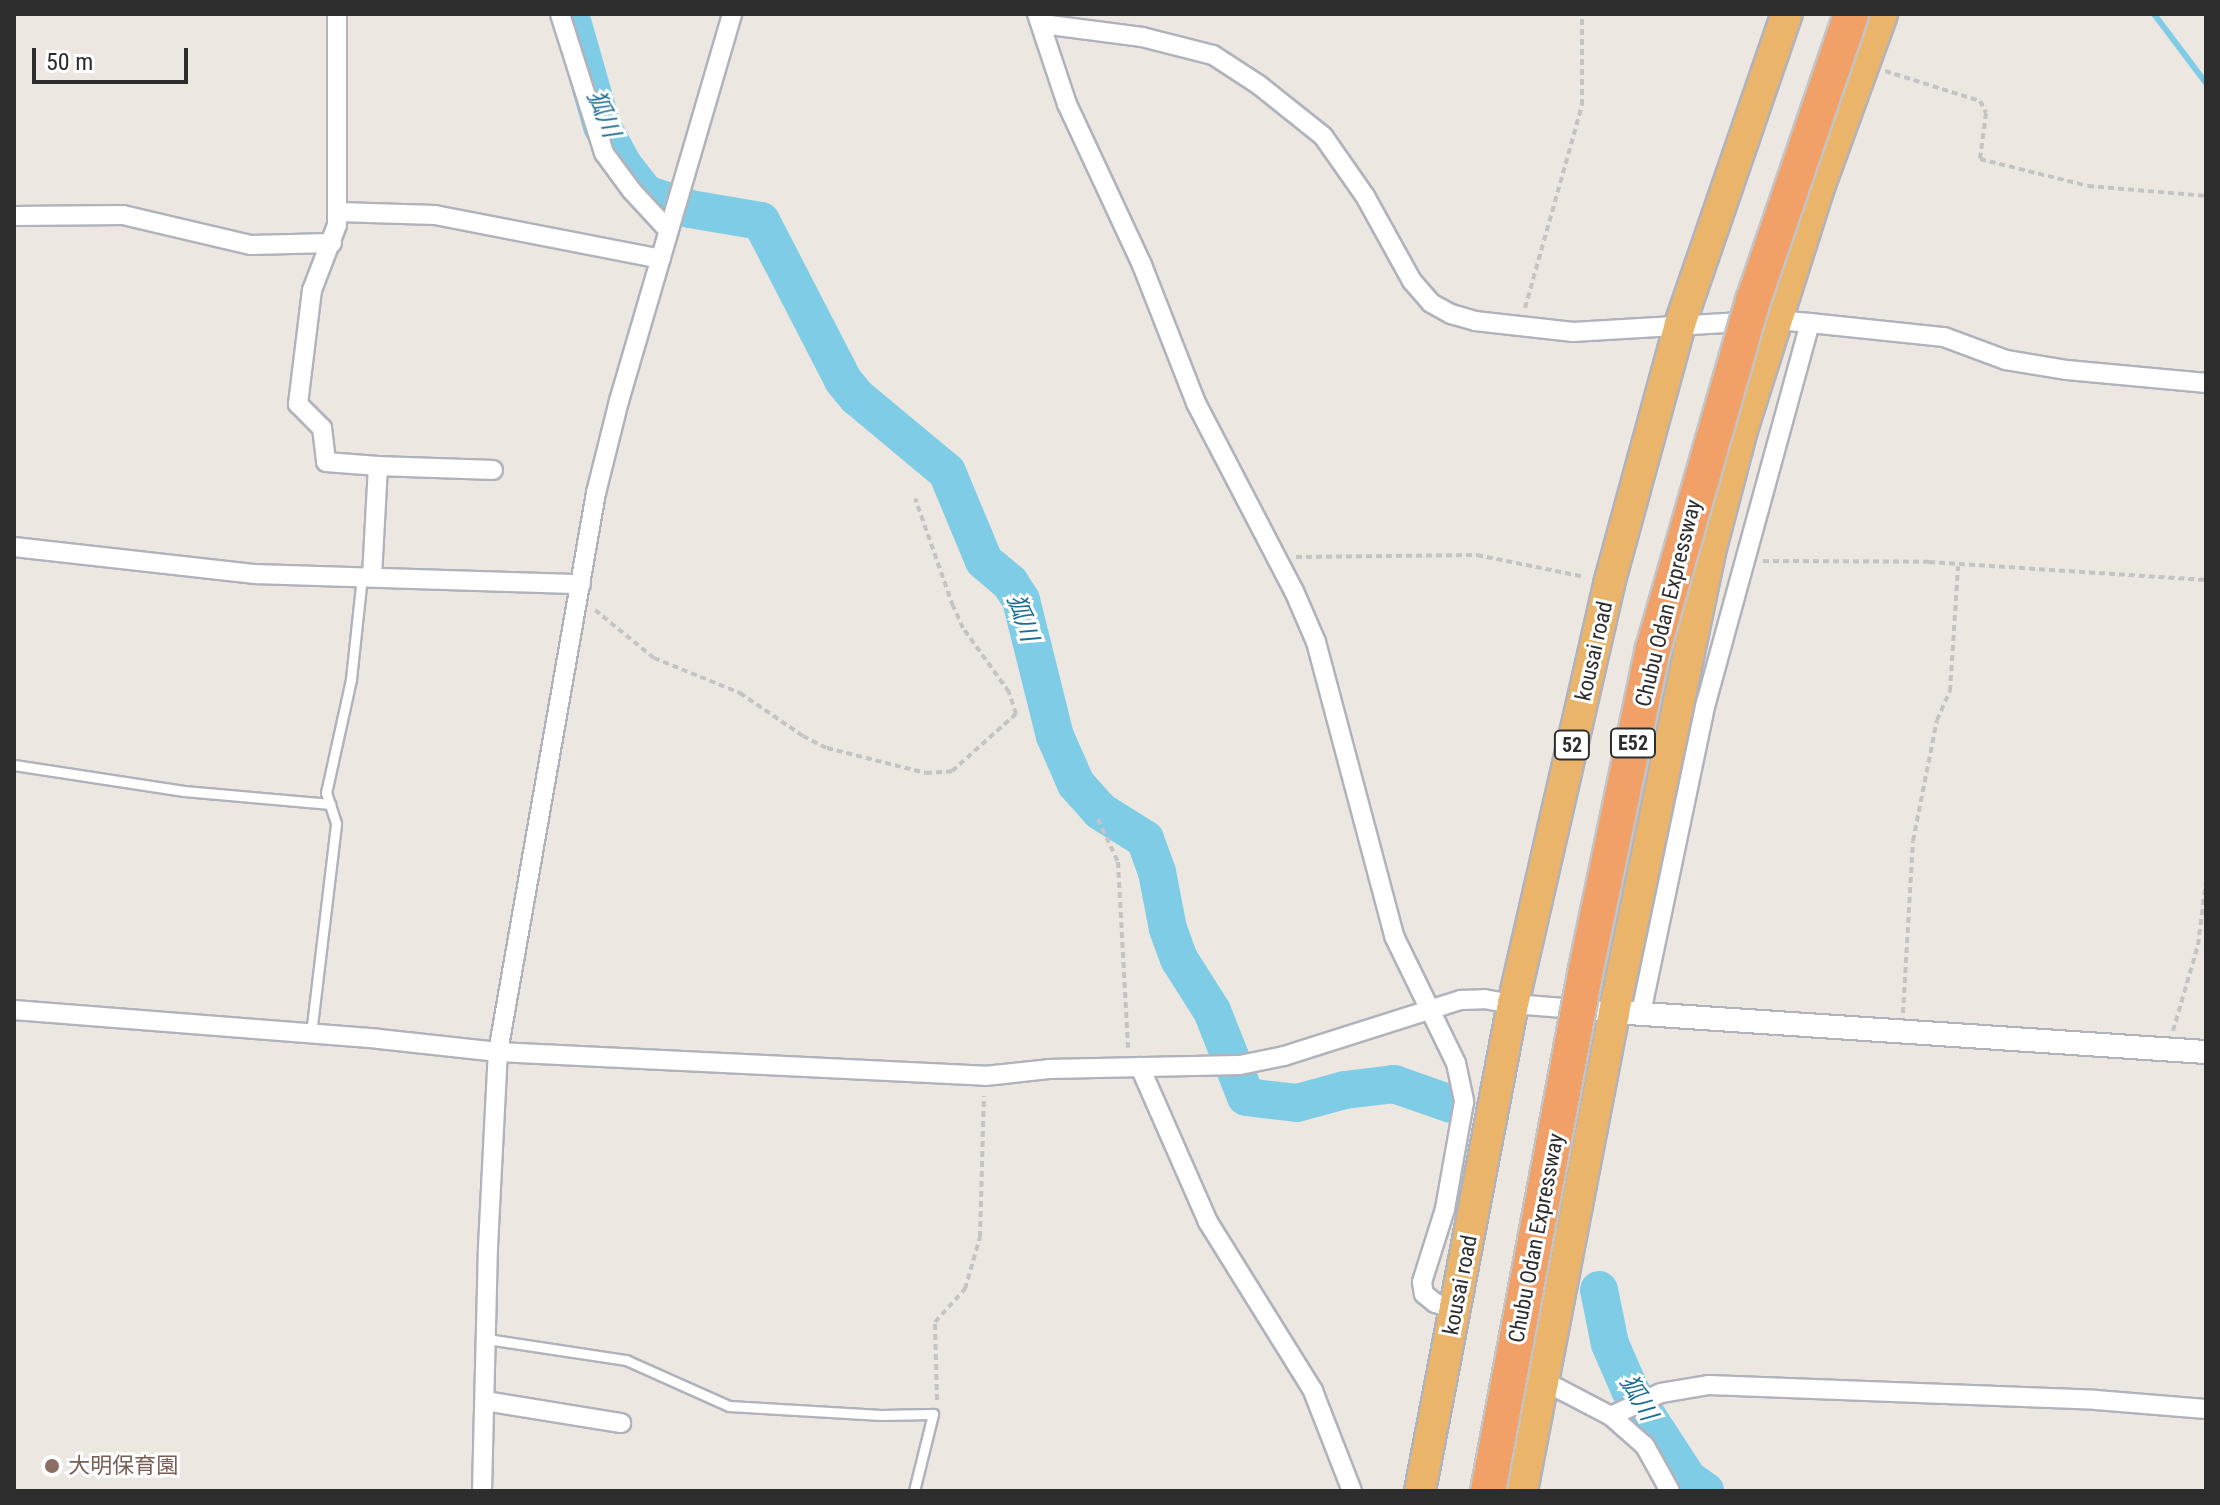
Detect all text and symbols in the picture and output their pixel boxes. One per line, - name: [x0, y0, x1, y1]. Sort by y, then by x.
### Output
- scale bar: [36, 32, 192, 82]
- text: 50 m: [46, 48, 93, 76]
- water label: 狐川: [581, 86, 625, 142]
- street label: Chubu Odan Expressway: [1629, 497, 1707, 709]
- water label: 狐川: [1001, 591, 1043, 645]
- street label: kousai road: [1570, 599, 1618, 703]
- road number: E52: [1609, 727, 1657, 759]
- road number: 52: [1552, 729, 1592, 761]
- street label: Chubu Odan Expressway: [1503, 1131, 1569, 1345]
- street label: kousai road: [1437, 1233, 1483, 1337]
- water label: 狐川: [1614, 1370, 1662, 1426]
- place label: 大明保育園: [68, 1453, 178, 1479]
- marker: 大明保育園: [43, 1457, 61, 1475]

